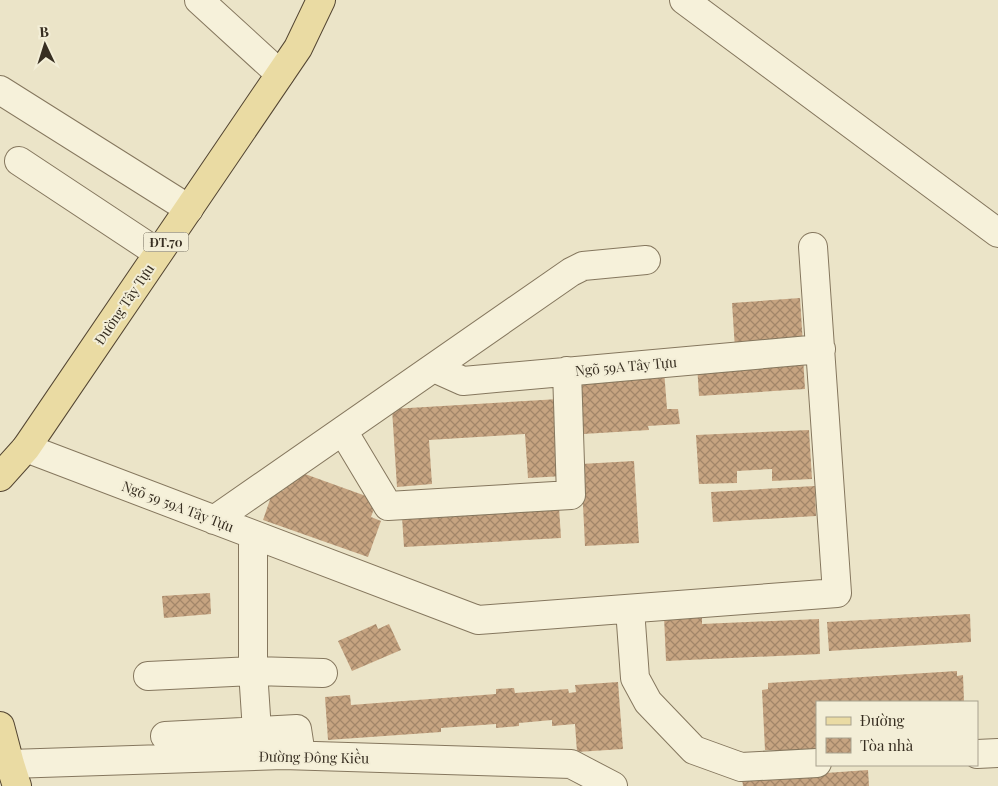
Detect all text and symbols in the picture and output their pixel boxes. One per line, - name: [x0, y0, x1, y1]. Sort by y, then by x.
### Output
- north arrow: [20, 20, 70, 70]
- text: B: [39, 22, 49, 41]
- road number: ĐT.70: [144, 232, 188, 252]
- street label: Đường Tây Tựu: [90, 260, 158, 348]
- street label: Ngõ 59A Tây Tựu: [574, 352, 678, 380]
- street label: Ngõ 59 59A Tây Tựu: [119, 476, 237, 536]
- legend: [816, 701, 978, 766]
- text: Đường: [860, 710, 905, 730]
- text: Tòa nhà: [860, 735, 914, 755]
- street label: Đường Đông Kiều: [259, 745, 369, 767]

